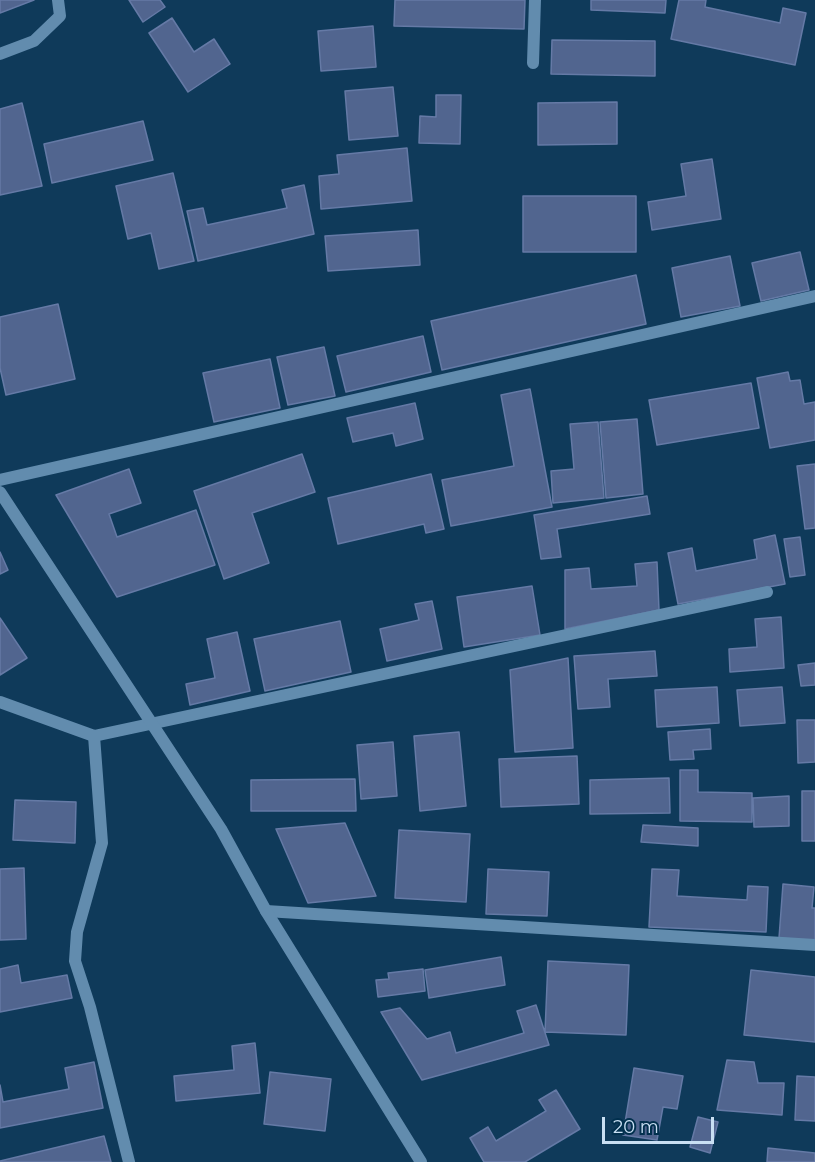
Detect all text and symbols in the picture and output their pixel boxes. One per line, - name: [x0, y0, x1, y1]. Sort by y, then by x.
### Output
- scale bar: [605, 1105, 718, 1143]
- text: 20 m: [613, 1116, 659, 1138]

